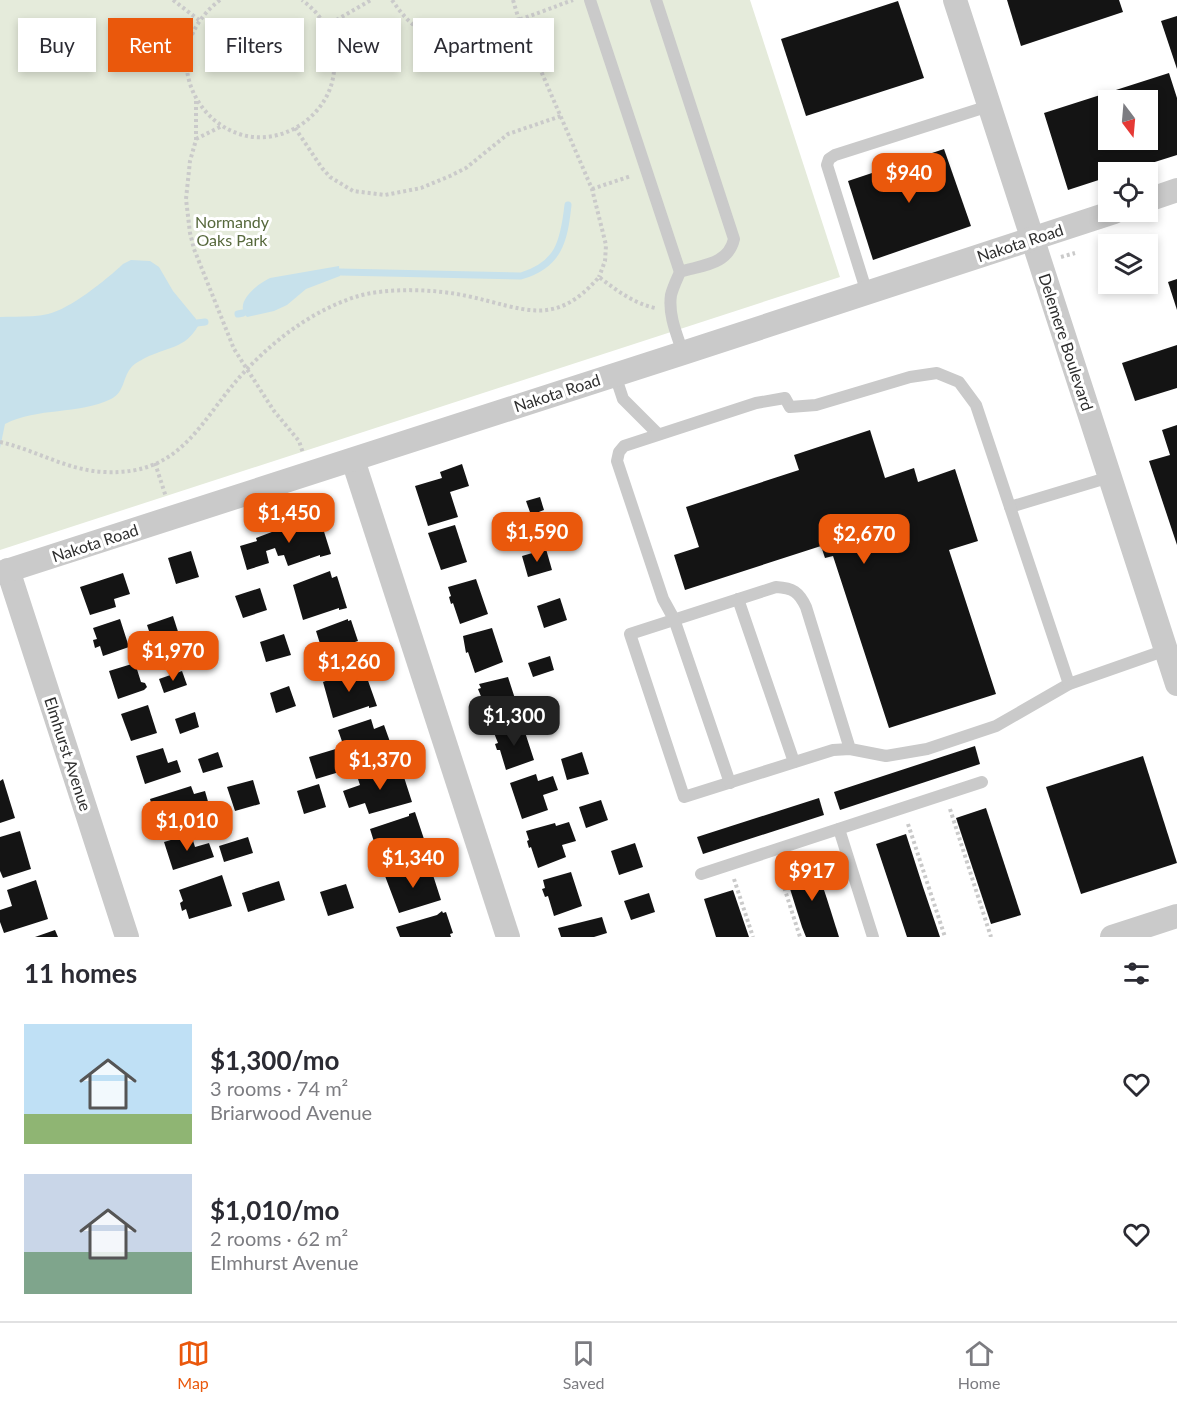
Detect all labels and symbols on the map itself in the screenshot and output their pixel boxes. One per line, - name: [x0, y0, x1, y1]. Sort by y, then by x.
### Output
- north arrow: [1098, 90, 1158, 150]
- pin: $940: [873, 153, 945, 204]
- park label: Normandy Oaks Park: [195, 212, 270, 249]
- street label: Nakota Road: [974, 220, 1065, 265]
- street label: Delemere Boulevard: [1035, 271, 1098, 413]
- street label: Nakota Road: [511, 370, 602, 415]
- pin: $1,450: [240, 493, 338, 544]
- pin: $1,590: [488, 512, 586, 563]
- pin: $2,670: [815, 514, 913, 565]
- street label: Nakota Road: [49, 520, 140, 565]
- pin: $1,970: [124, 631, 222, 682]
- pin: $1,260: [300, 642, 398, 693]
- street label: Elmhurst Avenue: [41, 694, 96, 813]
- pin: $1,300: [465, 696, 563, 747]
- pin: $1,370: [331, 740, 429, 791]
- pin: $1,010: [138, 801, 236, 852]
- pin: $1,340: [364, 838, 462, 889]
- pin: $917: [776, 851, 848, 902]

